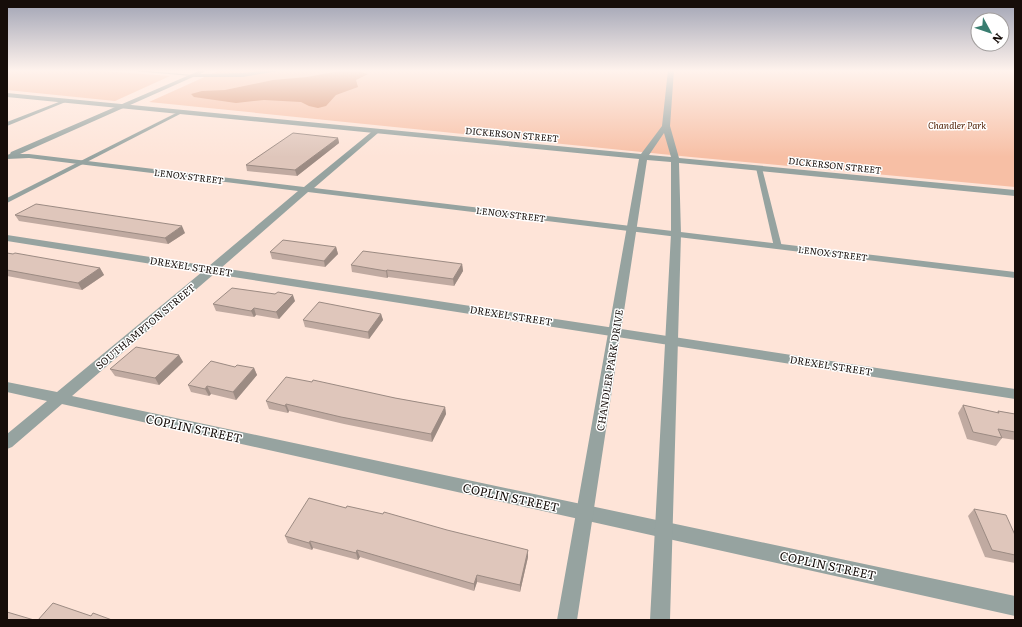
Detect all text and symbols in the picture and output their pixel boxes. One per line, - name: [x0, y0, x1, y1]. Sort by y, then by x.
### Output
- north arrow: [970, 12, 1010, 52]
- text: N: [989, 30, 1008, 48]
- park label: Chandler Park: [928, 118, 986, 132]
- street label: DICKERSON STREET: [465, 123, 560, 145]
- street label: DICKERSON STREET: [788, 153, 883, 177]
- street label: LENOX STREET: [153, 165, 225, 187]
- street label: LENOX STREET: [475, 203, 547, 225]
- street label: LENOX STREET: [797, 242, 869, 264]
- street label: DREXEL STREET: [149, 252, 233, 280]
- street label: SOUTHAMPTON STREET: [92, 280, 198, 372]
- street label: DREXEL STREET: [469, 301, 553, 329]
- street label: CHANDLER PARK DRIVE: [592, 308, 626, 432]
- street label: DREXEL STREET: [789, 351, 873, 379]
- street label: COPLIN STREET: [144, 409, 244, 447]
- street label: COPLIN STREET: [461, 478, 561, 516]
- street label: COPLIN STREET: [778, 546, 878, 584]

